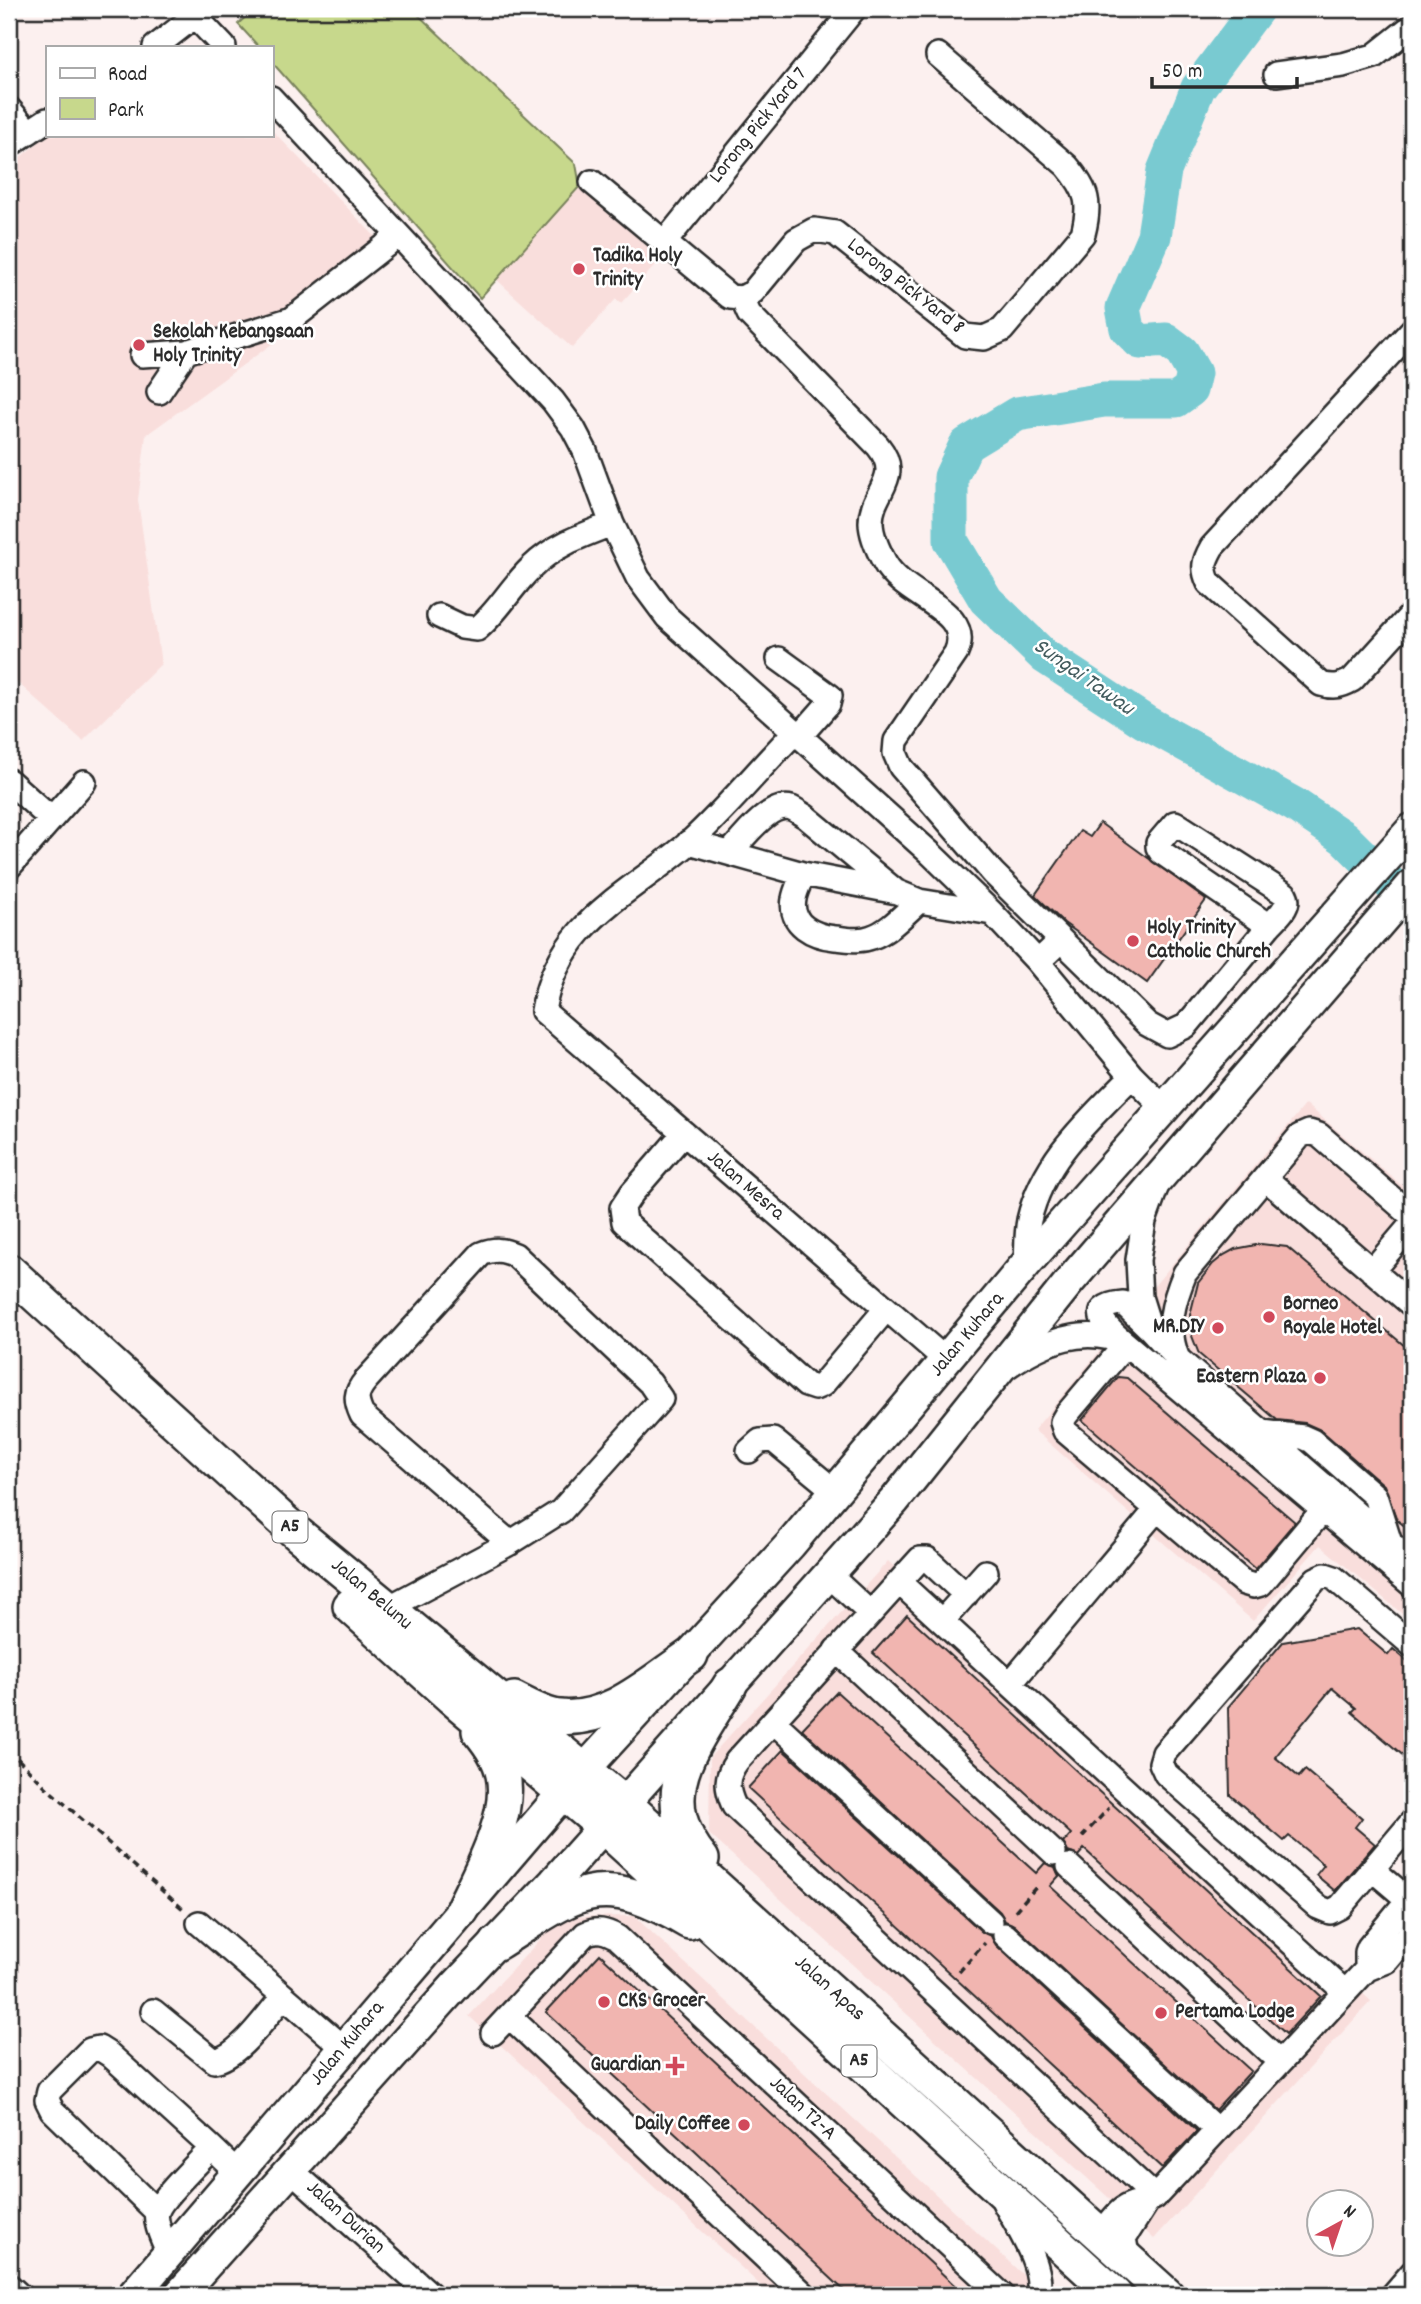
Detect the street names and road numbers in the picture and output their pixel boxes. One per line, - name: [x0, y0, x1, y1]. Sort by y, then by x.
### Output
- street label: Lorong Pick Yard 7: [703, 61, 815, 191]
- street label: Lorong Pick Yard 8: [840, 231, 970, 343]
- street label: Jalan Mesra: [699, 1144, 792, 1229]
- street label: Jalan Kuhara: [923, 1285, 1013, 1384]
- road number: A5: [272, 1512, 308, 1542]
- street label: Jalan Belunu: [323, 1552, 419, 1638]
- street label: Jalan Apas: [787, 1949, 871, 2029]
- street label: Jalan Kuhara: [303, 1994, 393, 2093]
- road number: A5: [842, 2046, 876, 2076]
- street label: Jalan T2-A: [761, 2070, 843, 2148]
- street label: Jalan Durian: [299, 2174, 391, 2262]

